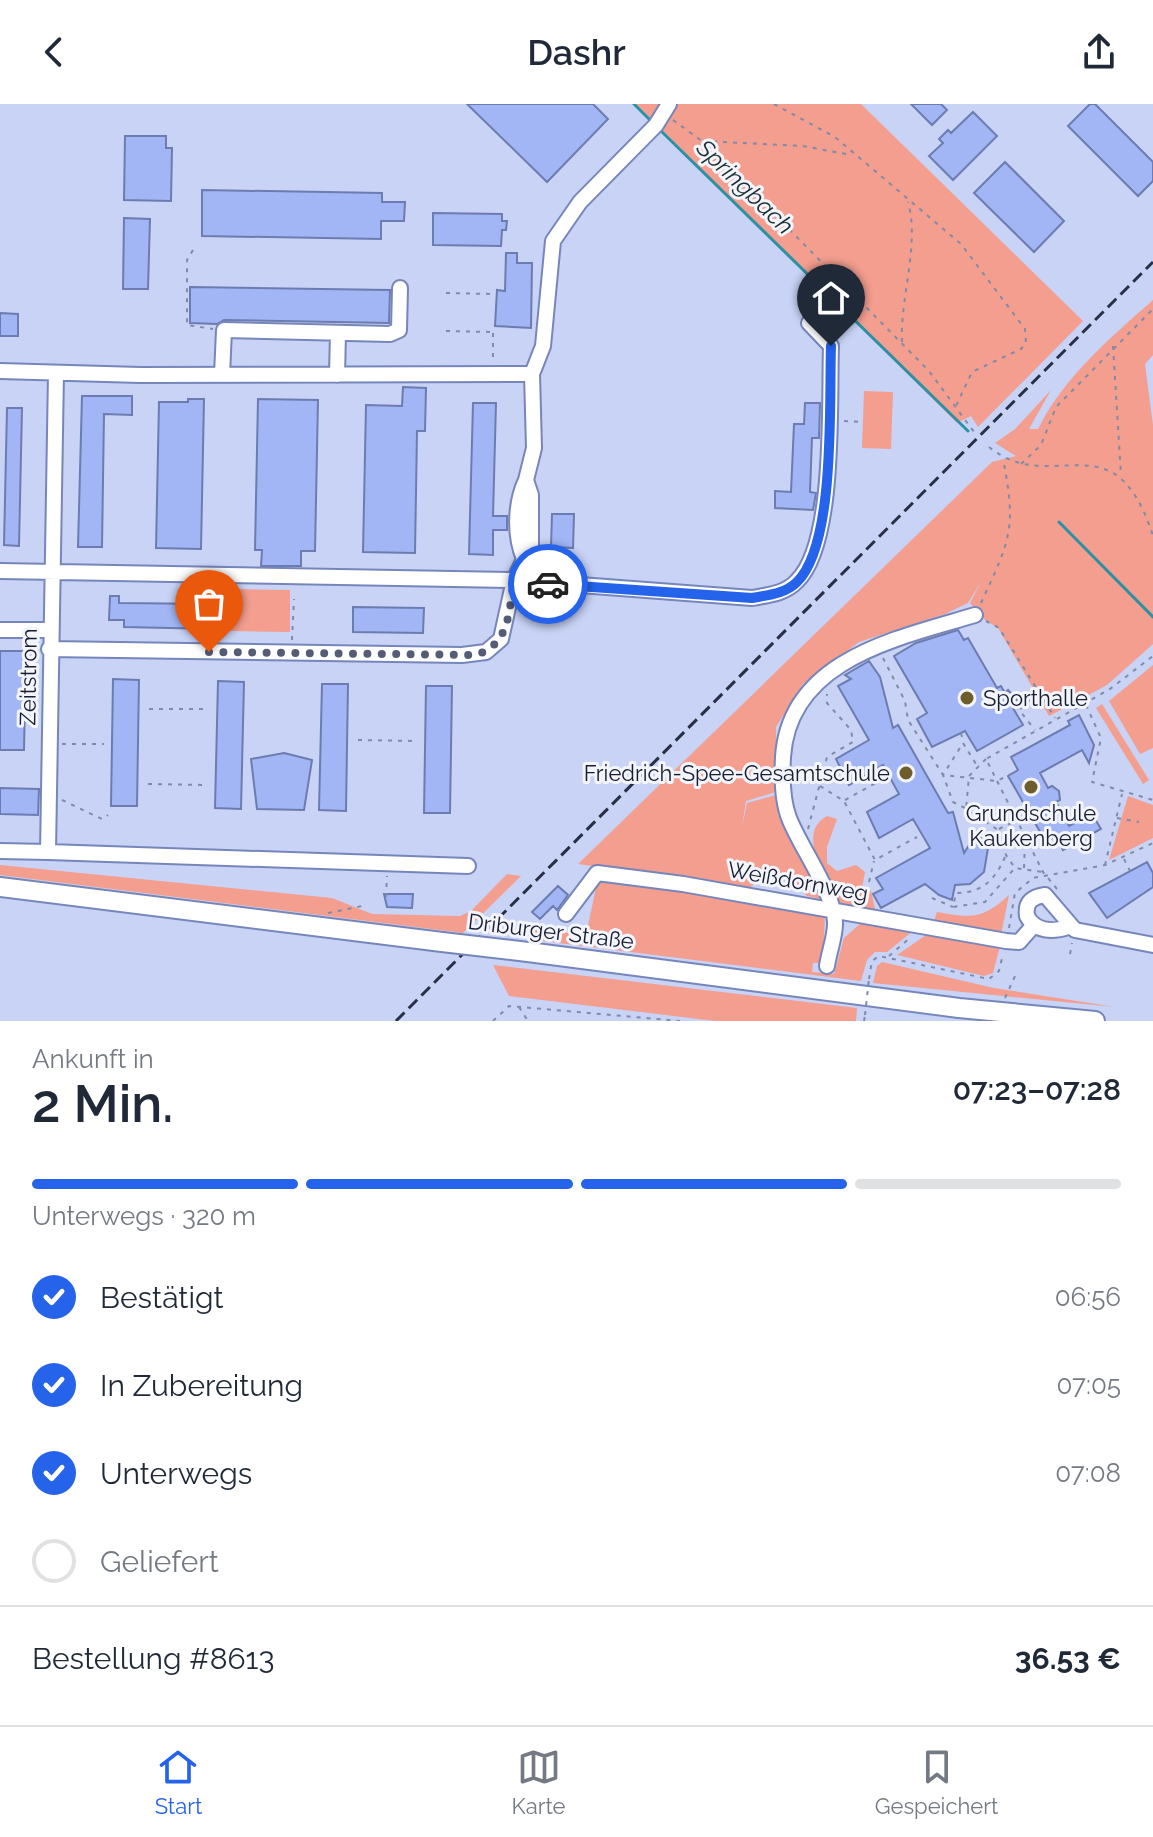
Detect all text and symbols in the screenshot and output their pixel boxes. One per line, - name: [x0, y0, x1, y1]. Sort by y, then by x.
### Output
- icon: back: [32, 30, 76, 74]
- icon: share: [1077, 30, 1121, 74]
- text: Dashr: [527, 31, 626, 73]
- water label: Springbach: [690, 133, 800, 240]
- pin: [797, 264, 865, 346]
- icon: home: [809, 276, 853, 320]
- courier: [508, 544, 588, 624]
- icon: car: [526, 562, 570, 606]
- pin: [175, 570, 243, 652]
- icon: bag: [187, 582, 231, 626]
- street label: Zeitstrom: [14, 628, 42, 726]
- place label: Sporthalle: [983, 685, 1088, 711]
- marker: Sporthalle: [958, 689, 976, 707]
- place label: Friedrich-Spee-Gesamtschule: [584, 760, 890, 786]
- marker: Friedrich-Spee-Gesamtschule: [897, 764, 915, 782]
- marker: Grundschule Kaukenberg: [1022, 778, 1040, 796]
- place label: Grundschule Kaukenberg: [966, 800, 1096, 851]
- street label: Weißdornweg: [726, 856, 870, 906]
- street label: Driburger Straße: [467, 908, 635, 954]
- text: Ankunft in: [32, 1044, 154, 1074]
- text: 07:23–07:28: [953, 1072, 1121, 1107]
- text: 2 Min.: [32, 1073, 173, 1134]
- text: Unterwegs · 320 m: [32, 1201, 256, 1231]
- icon: check: [32, 1275, 76, 1319]
- text: Bestätigt: [100, 1280, 224, 1315]
- text: 06:56: [1055, 1282, 1121, 1312]
- icon: check: [32, 1363, 76, 1407]
- text: In Zubereitung: [100, 1368, 303, 1403]
- text: 07:05: [1056, 1370, 1121, 1400]
- icon: check: [32, 1451, 76, 1495]
- text: Unterwegs: [100, 1456, 252, 1491]
- text: 07:08: [1055, 1458, 1121, 1488]
- text: Geliefert: [100, 1544, 219, 1579]
- text: Bestellung #8613: [32, 1641, 274, 1676]
- text: 36.53 €: [1015, 1641, 1121, 1676]
- tab: Start: [155, 1745, 202, 1819]
- tab: Karte: [512, 1745, 566, 1819]
- tab: Gespeichert: [875, 1745, 998, 1819]

